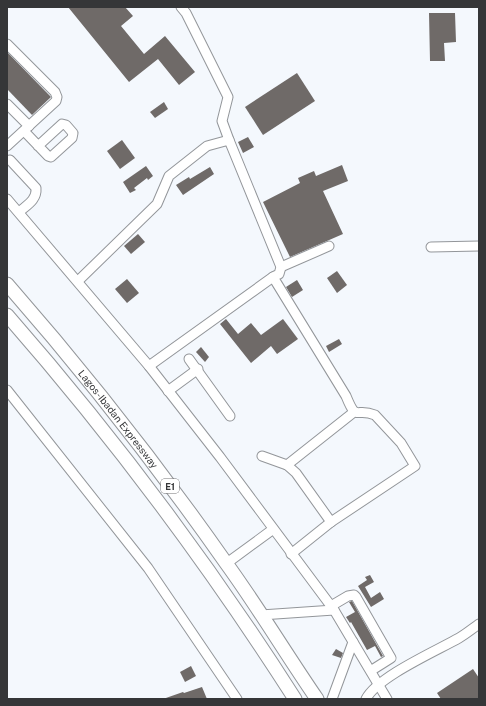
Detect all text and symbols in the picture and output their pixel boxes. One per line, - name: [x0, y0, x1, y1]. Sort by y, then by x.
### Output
- street label: Lagos-Ibadan Expressway: [76, 367, 161, 471]
- road number: E1: [161, 479, 179, 493]

